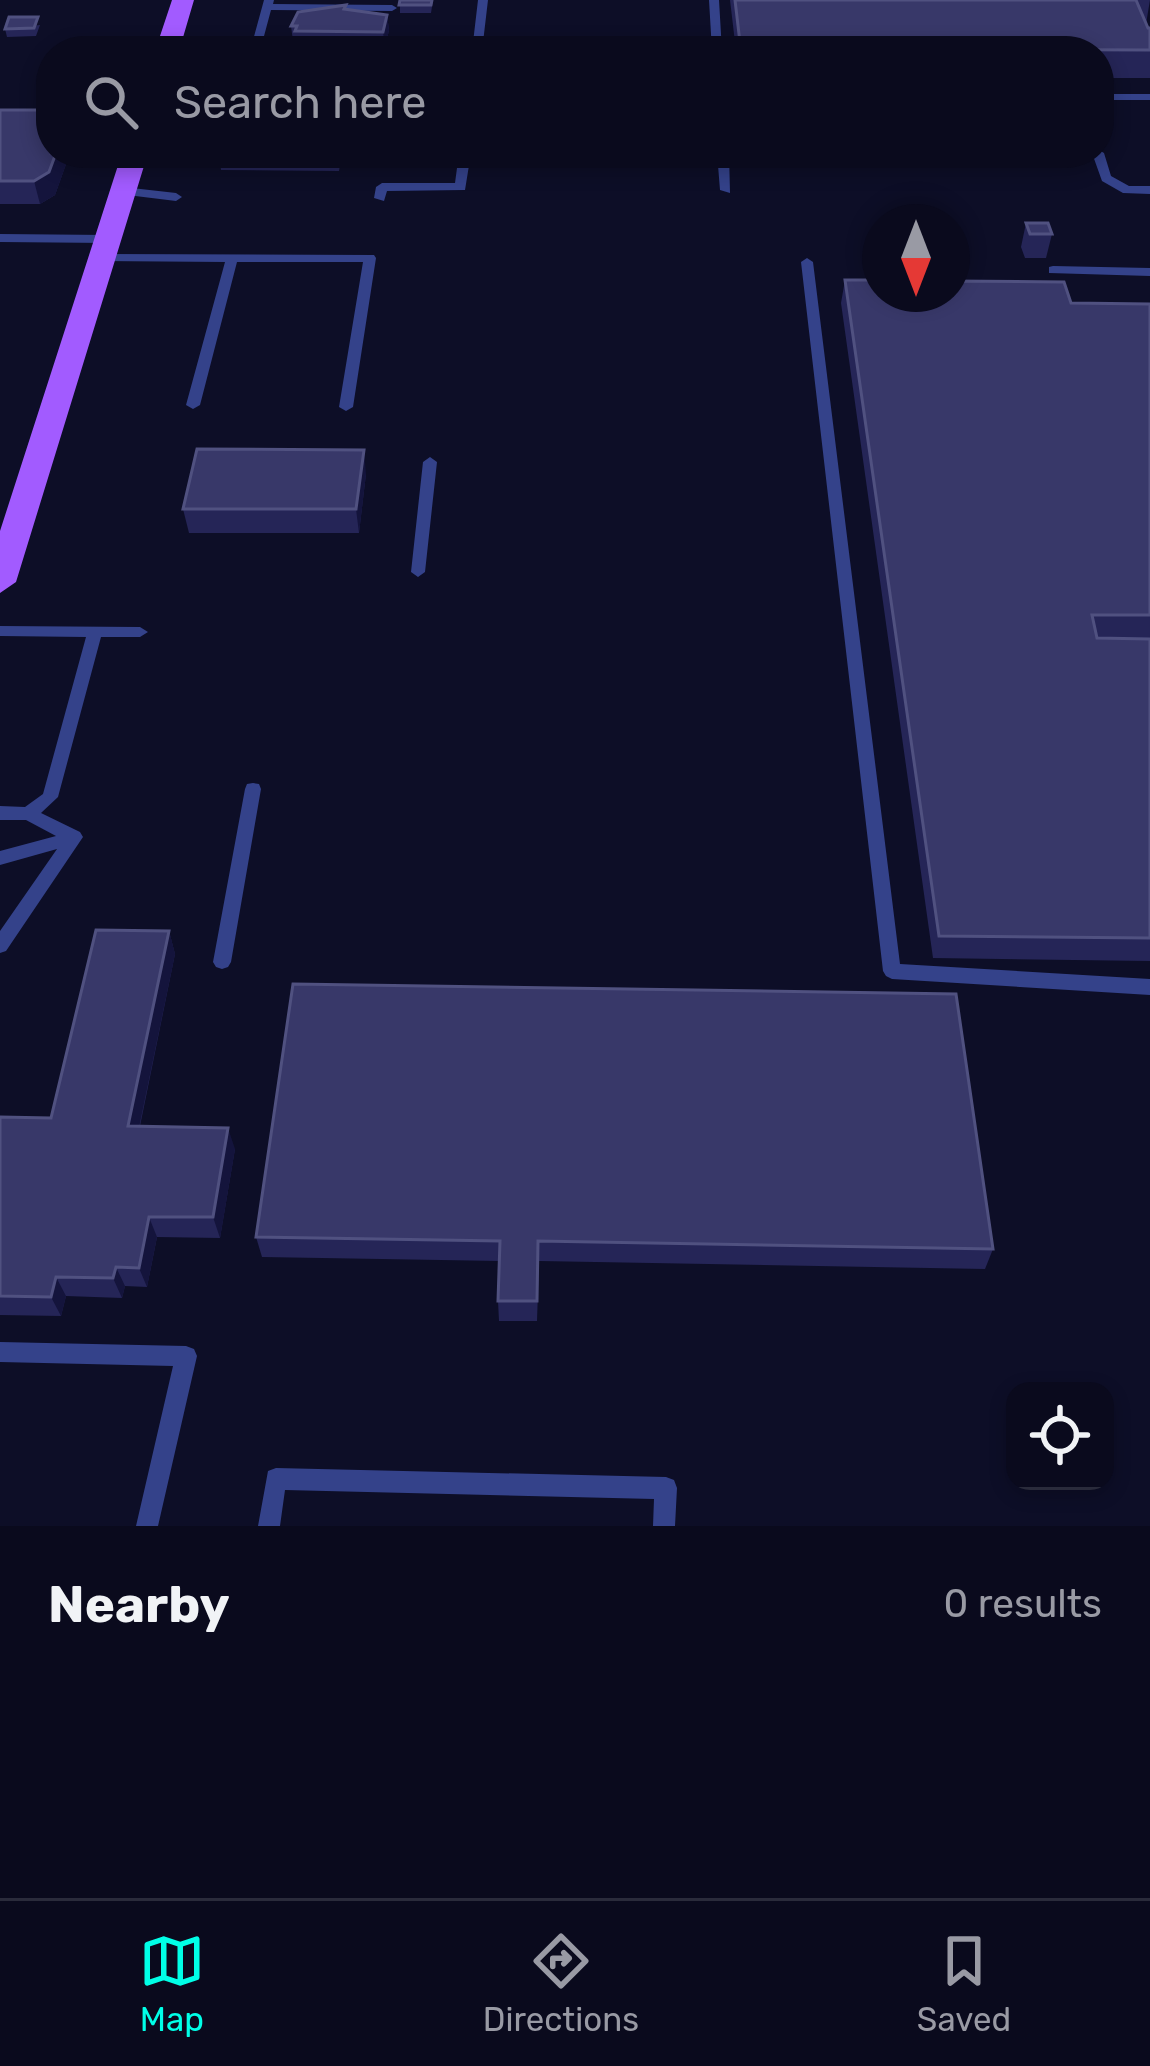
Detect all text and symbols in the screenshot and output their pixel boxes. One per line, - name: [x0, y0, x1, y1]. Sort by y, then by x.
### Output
- search box: [36, 36, 1114, 168]
- icon: search: [78, 69, 144, 135]
- text: Search here: [174, 76, 426, 129]
- north arrow: [862, 204, 970, 312]
- map controls: [1006, 1382, 1114, 1490]
- button: locate: [1006, 1382, 1114, 1490]
- text: Nearby: [48, 1574, 230, 1635]
- text: 0 results: [943, 1581, 1102, 1627]
- tab: Map: [139, 1928, 205, 2039]
- tab: Directions: [483, 1928, 639, 2039]
- tab: Saved: [917, 1928, 1011, 2039]

